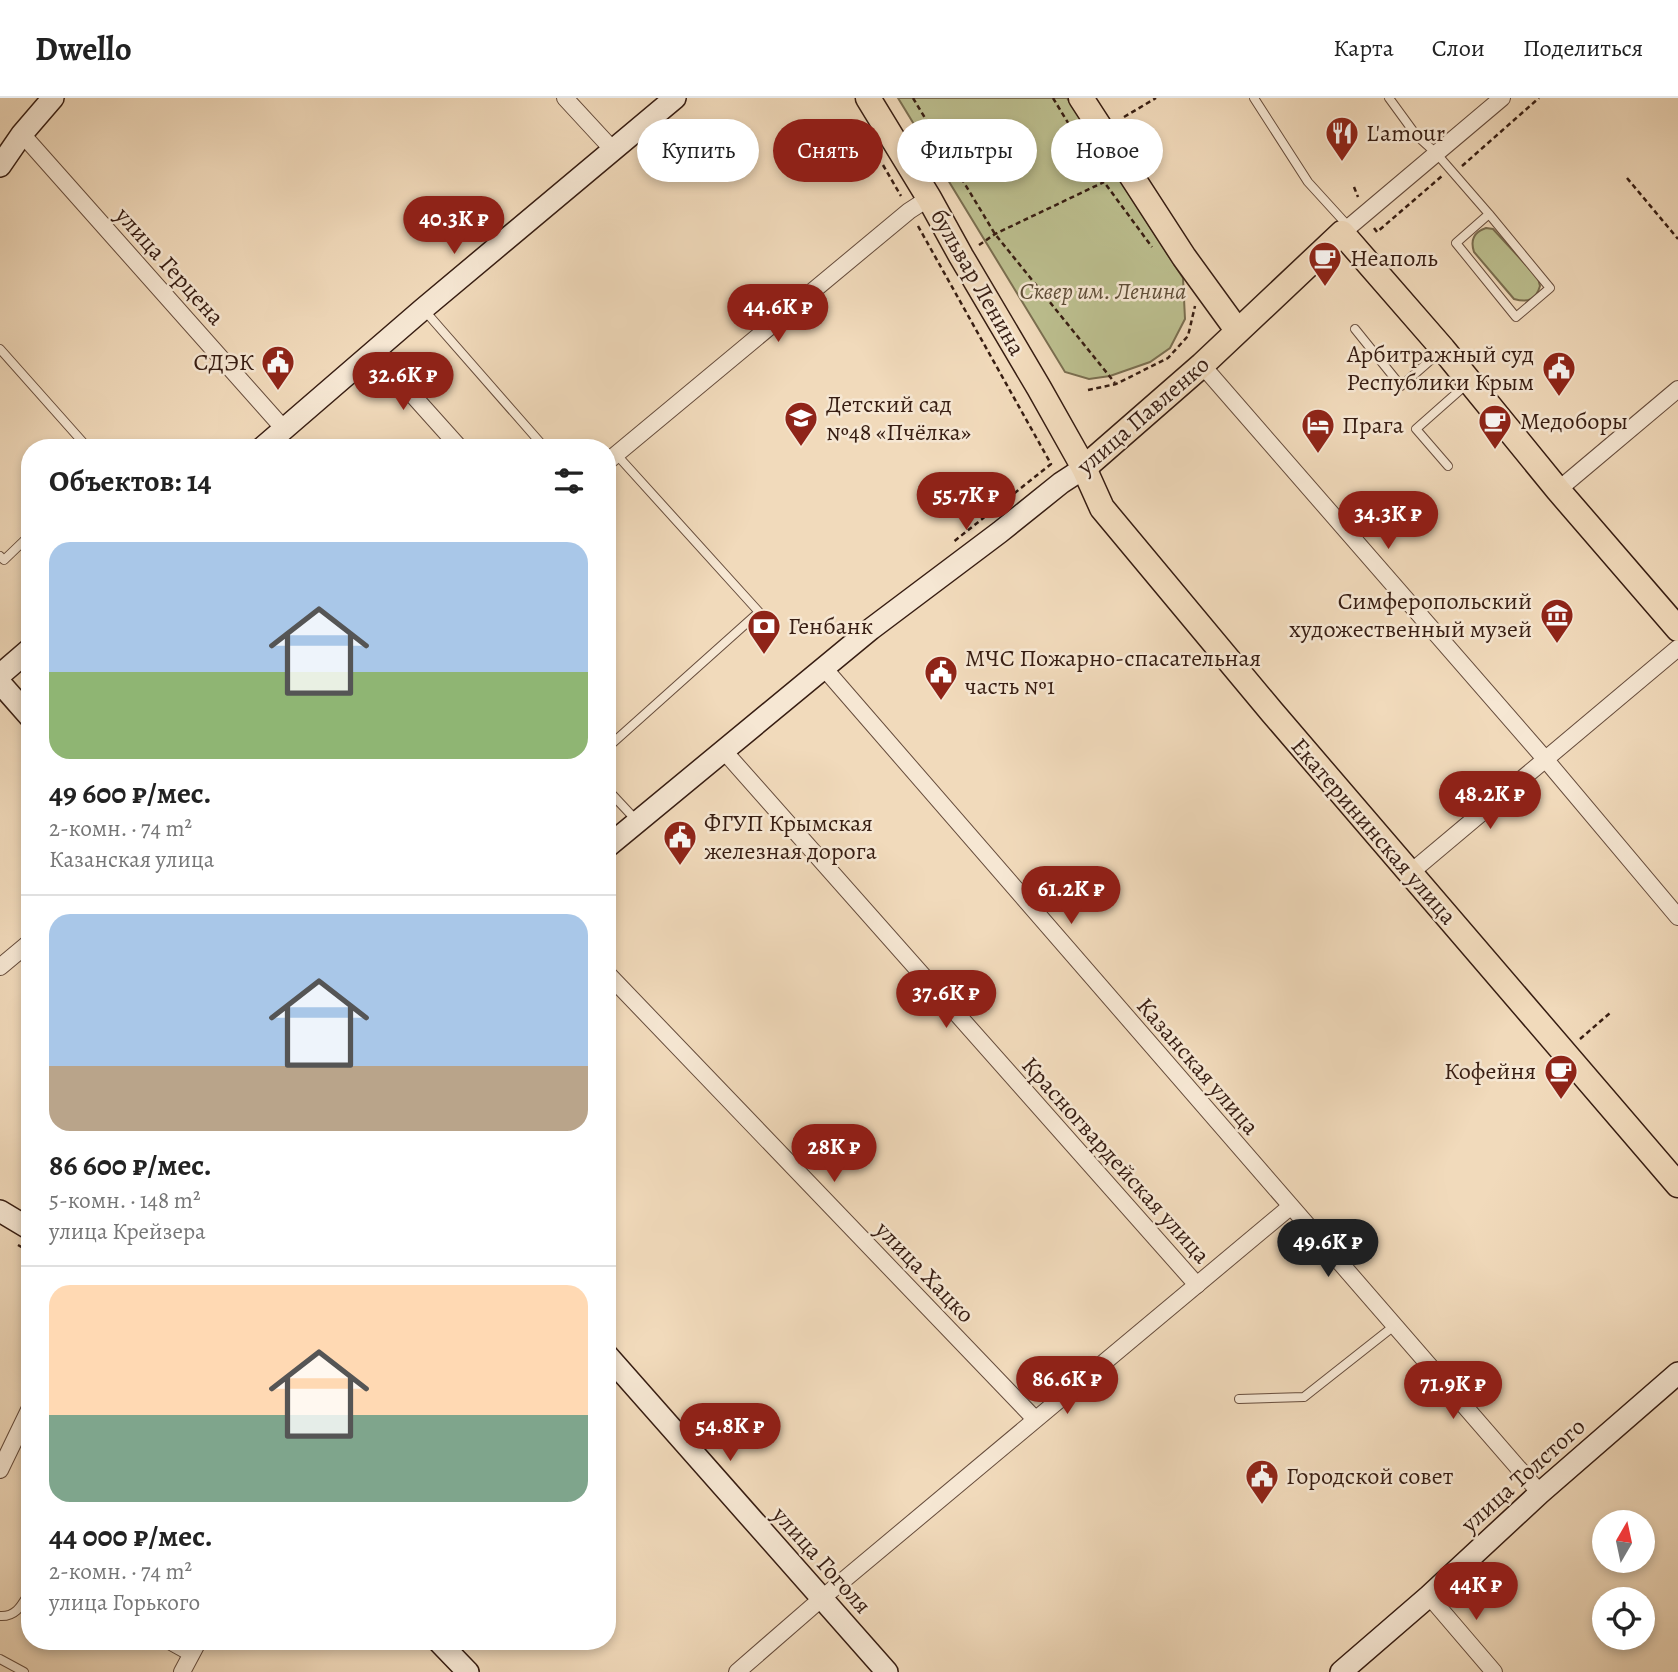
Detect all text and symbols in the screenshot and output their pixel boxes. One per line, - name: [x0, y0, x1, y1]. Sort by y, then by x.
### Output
- text: Dwello: [35, 26, 132, 71]
- text: Карта: [1333, 32, 1394, 64]
- text: Слои: [1432, 32, 1485, 64]
- text: Поделиться: [1523, 32, 1643, 64]
- restaurant icon: L'amour: [1323, 114, 1361, 163]
- place label: L'amour: [1366, 117, 1445, 149]
- chip: Купить: [637, 119, 759, 182]
- chip: Снять: [773, 119, 883, 182]
- chip: Фильтры: [897, 119, 1037, 182]
- chip: Новое: [1051, 119, 1163, 182]
- pin: 40.3K ₽: [389, 197, 519, 256]
- street label: улица Герцена: [108, 199, 232, 332]
- text: 40.3K ₽: [419, 203, 489, 234]
- street label: бульвар Ленина: [923, 203, 1033, 361]
- cafe icon: Неаполь: [1306, 239, 1344, 288]
- place label: Неаполь: [1350, 242, 1438, 274]
- park label: Сквер им. Ленина: [1019, 275, 1187, 307]
- pin: 44.6K ₽: [713, 285, 843, 344]
- text: 44.6K ₽: [743, 291, 813, 322]
- place label: Арбитражный суд Республики Крым: [1346, 338, 1534, 398]
- public building icon: СДЭК: [259, 343, 297, 392]
- place label: СДЭК: [194, 346, 255, 378]
- street label: улица Павленко: [1069, 348, 1216, 482]
- public building icon: Арбитражный суд Республики Крым: [1540, 349, 1578, 398]
- pin: 32.6K ₽: [338, 352, 468, 412]
- text: 32.6K ₽: [369, 359, 437, 390]
- place label: Детский сад №48 «Пчёлка»: [826, 388, 971, 448]
- school or university icon: Детский сад №48 «Пчёлка»: [782, 399, 820, 448]
- cafe icon: Медоборы: [1476, 402, 1514, 451]
- place label: Медоборы: [1520, 405, 1628, 437]
- hotel icon: Прага: [1299, 406, 1337, 455]
- place label: Прага: [1342, 409, 1404, 441]
- text: Объектов: 14: [49, 461, 211, 501]
- icon: filters: [550, 462, 588, 500]
- pin: 55.7K ₽: [901, 472, 1031, 532]
- text: 55.7K ₽: [933, 479, 999, 510]
- pin: 34.3K ₽: [1323, 491, 1453, 551]
- text: 34.3K ₽: [1354, 498, 1422, 529]
- place label: Симферопольский художественный музей: [1289, 585, 1532, 645]
- icon: home: [256, 588, 382, 714]
- museum icon: Симферопольский художественный музей: [1538, 596, 1576, 645]
- bank icon: Генбанк: [745, 607, 783, 656]
- place label: Генбанк: [788, 610, 873, 642]
- place label: МЧС Пожарно-спасательная часть №1: [965, 642, 1261, 702]
- public building icon: МЧС Пожарно-спасательная часть №1: [922, 653, 960, 702]
- street label: Екатерининская улица: [1284, 731, 1464, 931]
- pin: 48.2K ₽: [1425, 772, 1555, 831]
- text: 49 600 ₽/мес.: [49, 773, 211, 813]
- text: 48.2K ₽: [1455, 778, 1525, 809]
- place label: ФГУП Крымская железная дорога: [704, 807, 877, 867]
- text: 2-комн. · 74 m²: [49, 813, 192, 844]
- public building icon: ФГУП Крымская железная дорога: [661, 818, 699, 867]
- text: Казанская улица: [49, 844, 214, 875]
- pin: 61.2K ₽: [1006, 866, 1136, 926]
- text: 61.2K ₽: [1037, 873, 1105, 904]
- icon: home: [256, 960, 382, 1086]
- pin: 37.6K ₽: [881, 970, 1011, 1030]
- text: 37.6K ₽: [912, 977, 980, 1008]
- street label: Казанская улица: [1129, 990, 1267, 1142]
- street label: Красногвардейская улица: [1014, 1050, 1218, 1270]
- cafe icon: Кофейня: [1542, 1052, 1580, 1101]
- place label: Кофейня: [1444, 1055, 1536, 1087]
- pin: 28K ₽: [785, 1124, 883, 1184]
- text: 28K ₽: [808, 1131, 860, 1162]
- text: 86 600 ₽/мес.: [49, 1145, 212, 1185]
- text: 5-комн. · 148 m²: [49, 1185, 200, 1216]
- street label: улица Хацко: [868, 1213, 982, 1330]
- text: улица Крейзера: [49, 1216, 206, 1247]
- pin: 49.6K ₽: [1263, 1220, 1393, 1279]
- text: 49.6K ₽: [1293, 1226, 1363, 1257]
- icon: home: [256, 1331, 382, 1457]
- pin: 86.6K ₽: [1002, 1356, 1132, 1416]
- pin: 71.9K ₽: [1388, 1362, 1518, 1421]
- text: 86.6K ₽: [1032, 1363, 1102, 1394]
- text: 71.9K ₽: [1420, 1368, 1486, 1399]
- pin: 54.8K ₽: [665, 1404, 795, 1463]
- text: 54.8K ₽: [696, 1410, 764, 1441]
- street label: улица Толстого: [1453, 1411, 1592, 1540]
- public building icon: Городской совет: [1243, 1457, 1281, 1506]
- place label: Городской совет: [1286, 1460, 1454, 1492]
- street label: улица Гоголя: [765, 1499, 879, 1620]
- north arrow: [1592, 1510, 1656, 1573]
- map controls: [1592, 1510, 1655, 1650]
- text: 44 000 ₽/мес.: [49, 1516, 213, 1556]
- text: 2-комн. · 74 m²: [49, 1556, 192, 1587]
- pin: 44K ₽: [1427, 1562, 1525, 1622]
- text: 44K ₽: [1450, 1569, 1502, 1600]
- text: улица Горького: [49, 1587, 200, 1618]
- button: locate: [1592, 1587, 1655, 1650]

